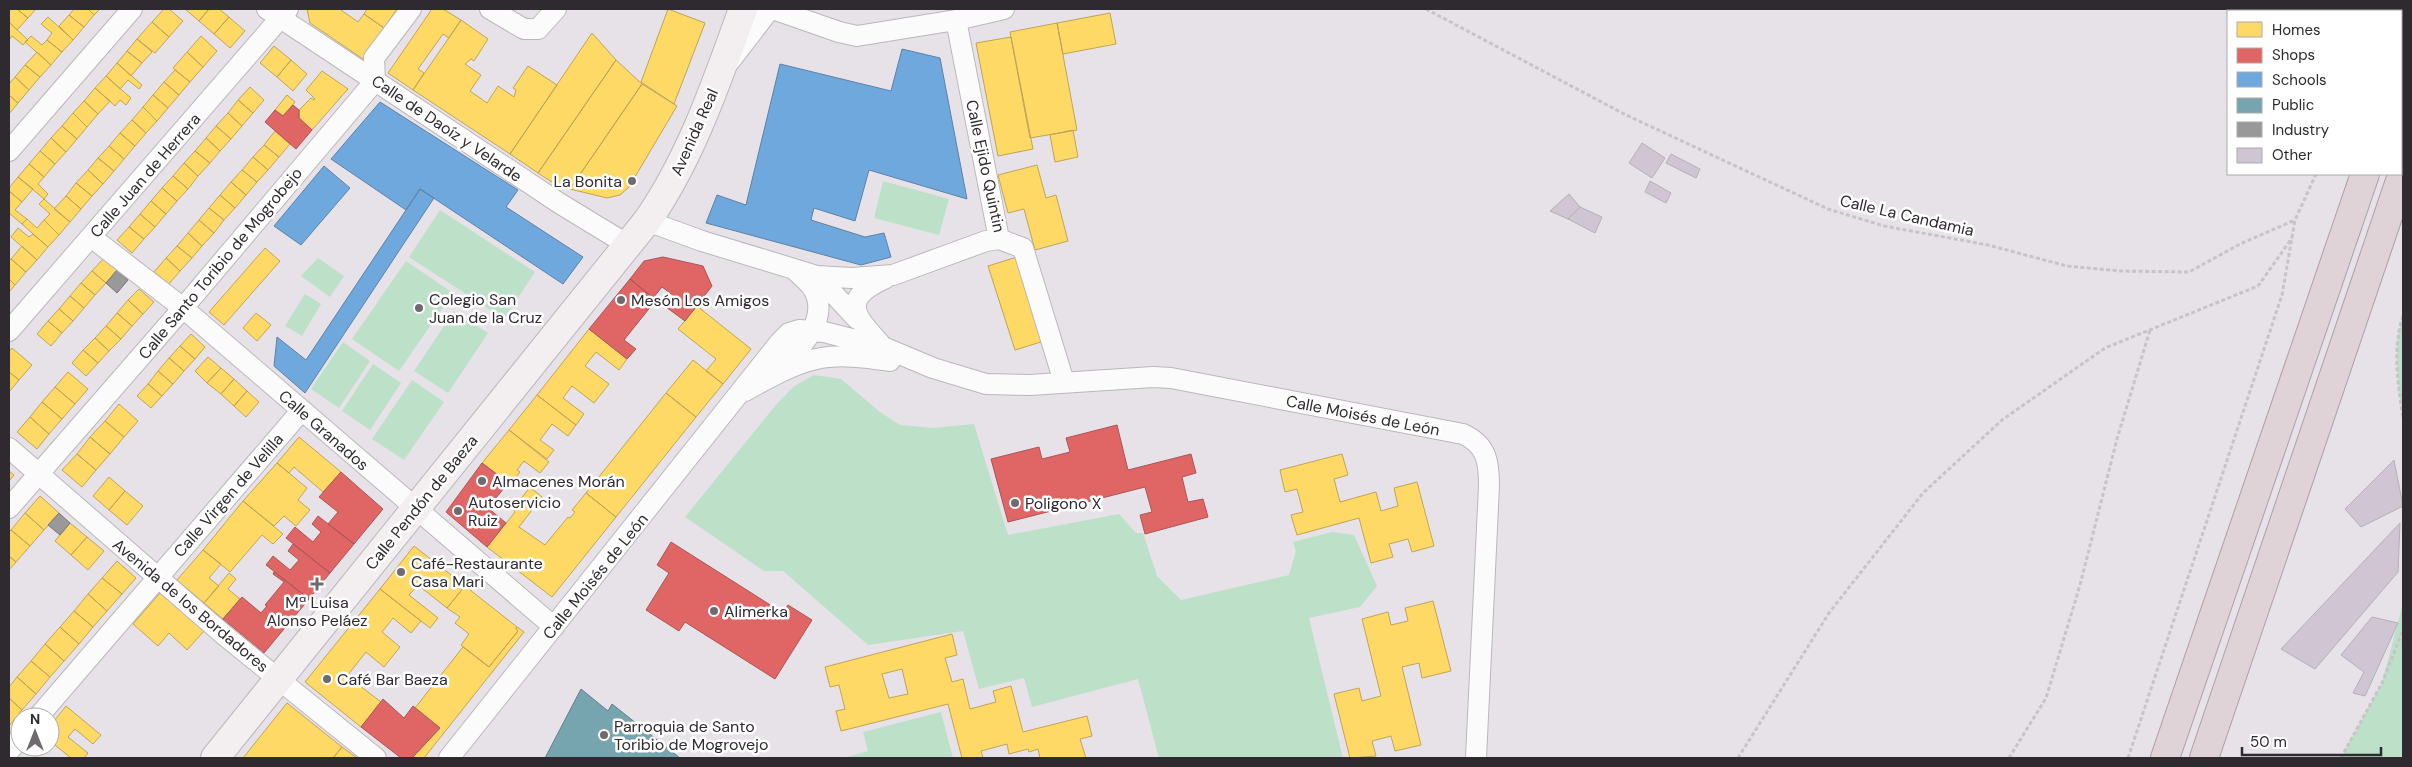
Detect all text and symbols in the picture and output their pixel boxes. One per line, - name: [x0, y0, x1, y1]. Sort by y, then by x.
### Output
- legend: [2227, 10, 2402, 175]
- text: Homes: [2272, 20, 2321, 40]
- text: Shops: [2272, 45, 2315, 65]
- street label: Calle de Daoíz y Velarde: [367, 70, 526, 187]
- text: Schools: [2272, 70, 2327, 90]
- street label: Avenida Real: [666, 85, 723, 179]
- text: Public: [2272, 95, 2314, 115]
- street label: Calle Ejido Quintin: [961, 98, 1010, 234]
- street label: Calle Juan de Herrera: [85, 109, 205, 242]
- text: Industry: [2272, 120, 2330, 140]
- text: Other: [2272, 145, 2313, 165]
- street label: Calle Santo Toribio de Mogrobejo: [134, 163, 307, 364]
- place label: La Bonita: [553, 171, 622, 192]
- marker: La Bonita: [626, 175, 638, 187]
- street label: Calle La Candamia: [1838, 190, 1976, 241]
- place label: Colegio San Juan de la Cruz: [429, 289, 542, 328]
- place label: Mesón Los Amigos: [631, 290, 769, 311]
- marker: Mesón Los Amigos: [615, 294, 627, 306]
- marker: Colegio San Juan de la Cruz: [413, 302, 425, 314]
- street label: Calle Granados: [274, 385, 373, 475]
- street label: Calle Moisés de León: [1284, 390, 1442, 441]
- street label: Calle Virgen de Velilla: [169, 429, 288, 562]
- street label: Calle Pendón de Baeza: [361, 431, 482, 574]
- place label: Almacenes Morán: [492, 471, 625, 492]
- marker: Almacenes Morán: [476, 475, 488, 487]
- place label: Autoservicio Ruiz: [468, 492, 561, 531]
- place label: Poligono X: [1025, 493, 1102, 514]
- marker: Poligono X: [1009, 497, 1021, 509]
- marker: Autoservicio Ruiz: [452, 505, 464, 517]
- street label: Calle Moisés de León: [538, 509, 653, 644]
- street label: Avenida de los Bordadores: [108, 534, 273, 677]
- place label: Café-Restaurante Casa Mari: [411, 553, 543, 592]
- marker: Café-Restaurante Casa Mari: [395, 566, 407, 578]
- marker: Mª Luisa Alonso Peláez: [311, 578, 323, 590]
- place label: Mª Luisa Alonso Peláez: [266, 592, 368, 631]
- place label: Alimerka: [724, 601, 788, 622]
- marker: Alimerka: [708, 605, 720, 617]
- place label: Café Bar Baeza: [337, 669, 448, 690]
- marker: Café Bar Baeza: [321, 673, 333, 685]
- north arrow: [10, 707, 60, 757]
- text: N: [30, 710, 40, 728]
- place label: Parroquia de Santo Toribio de Mogrovejo: [614, 716, 769, 755]
- scale bar: [2242, 724, 2381, 756]
- marker: Parroquia de Santo Toribio de Mogrovejo: [598, 729, 610, 741]
- text: 50 m: [2250, 732, 2287, 752]

